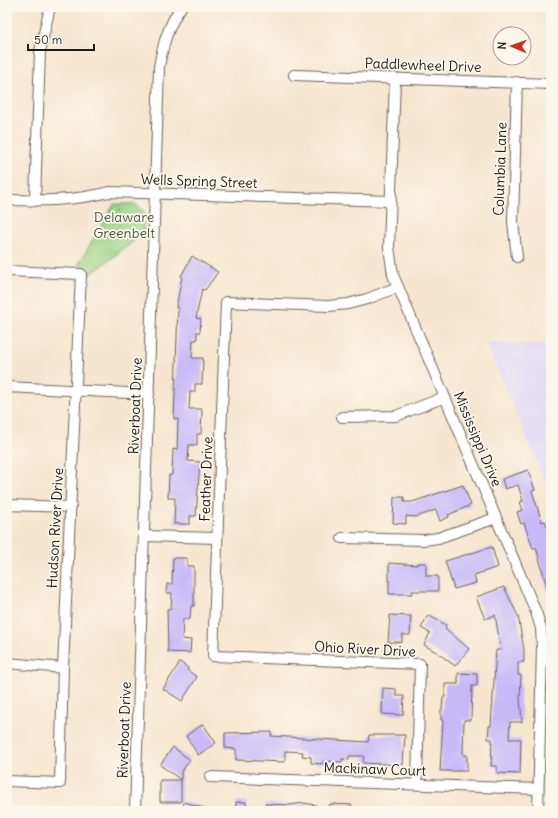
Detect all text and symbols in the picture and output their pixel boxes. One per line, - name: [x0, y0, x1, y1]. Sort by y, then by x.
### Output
- scale bar: [28, 26, 94, 52]
- north arrow: [492, 26, 532, 66]
- text: 50 m: [34, 32, 63, 47]
- text: N: [495, 42, 509, 50]
- street label: Paddlewheel Drive: [364, 54, 482, 76]
- street label: Columbia Lane: [489, 122, 511, 216]
- street label: Wells Spring Street: [140, 170, 258, 192]
- park label: Delaware Greenbelt: [93, 208, 155, 242]
- street label: Riverboat Drive: [124, 357, 146, 455]
- street label: Mississippi Drive: [450, 389, 506, 489]
- street label: Feather Drive: [196, 436, 216, 522]
- street label: Hudson River Drive: [43, 467, 67, 589]
- street label: Ohio River Drive: [314, 637, 416, 661]
- street label: Riverboat Drive: [113, 681, 135, 779]
- street label: Mackinaw Court: [323, 758, 427, 780]

